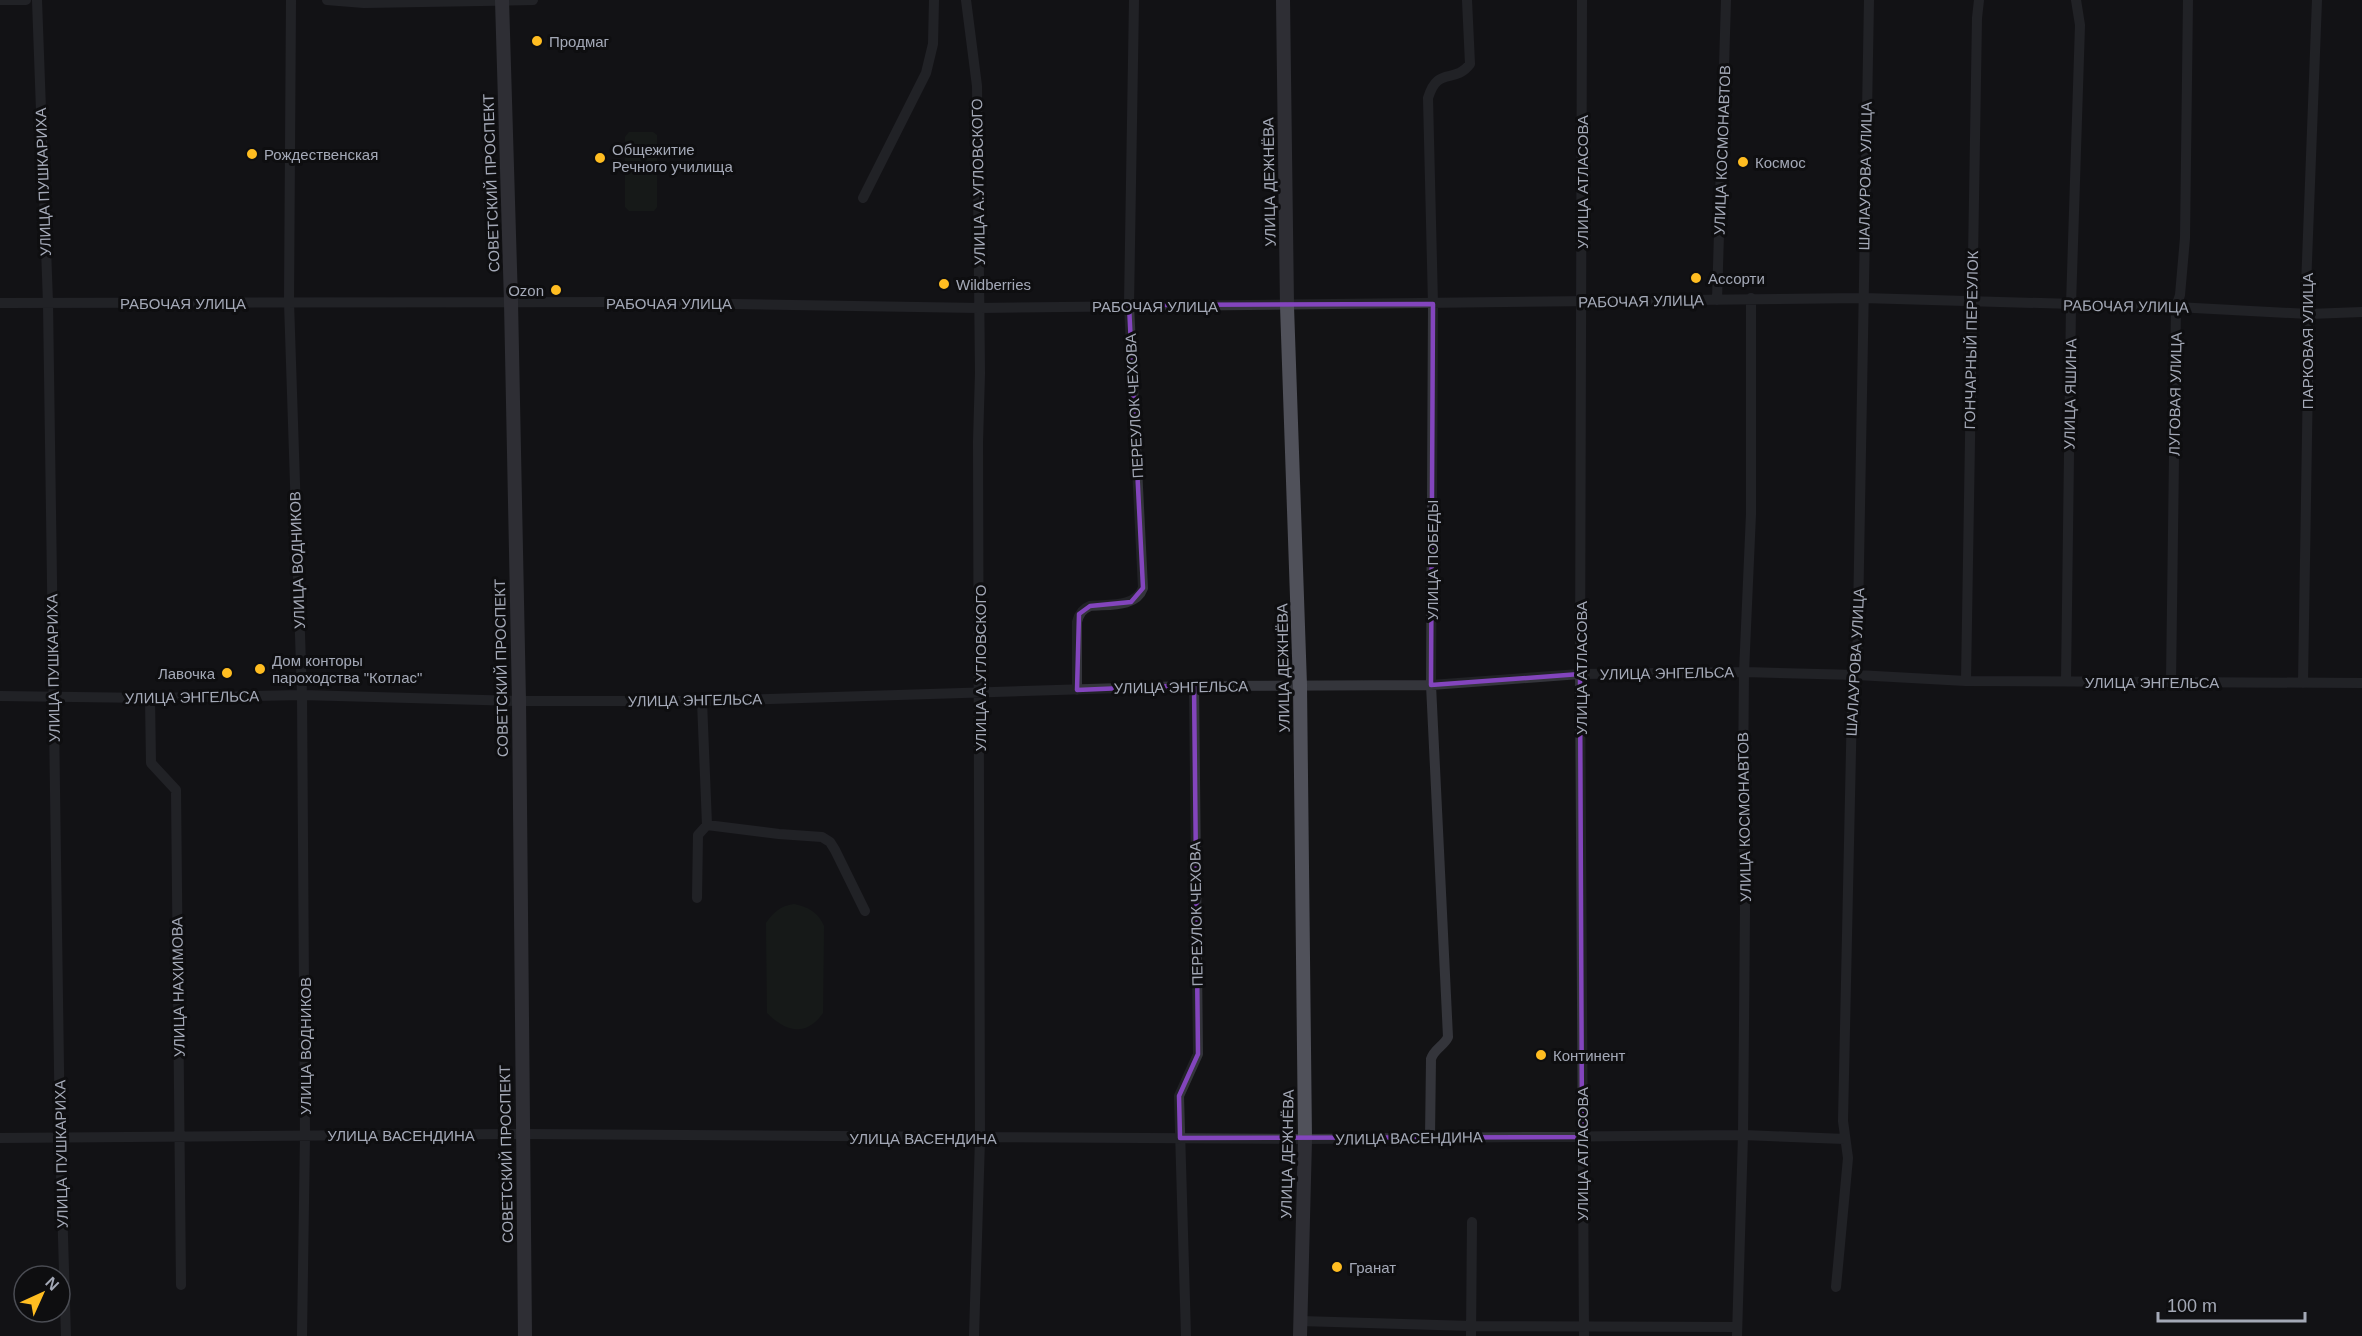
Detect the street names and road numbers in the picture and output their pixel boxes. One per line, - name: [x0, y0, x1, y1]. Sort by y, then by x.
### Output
- street label: УЛИЦА КОСМОНАВТОВ: [1711, 65, 1733, 235]
- street label: СОВЕТСКИЙ ПРОСПЕКТ: [479, 94, 503, 272]
- street label: УЛИЦА А.УГЛОВСКОГО: [968, 98, 988, 266]
- street label: ШАЛАУРОВА УЛИЦА: [1855, 102, 1875, 250]
- street label: УЛИЦА ПУШКАРИХА: [32, 107, 54, 257]
- street label: УЛИЦА АТЛАСОВА: [1574, 115, 1591, 249]
- street label: УЛИЦА ДЕЖНЁВА: [1259, 117, 1279, 247]
- street label: ГОНЧАРНЫЙ ПЕРЕУЛОК: [1961, 250, 1981, 430]
- street label: ПАРКОВАЯ УЛИЦА: [2299, 273, 2316, 409]
- street label: РАБОЧАЯ УЛИЦА: [1578, 291, 1704, 311]
- street label: РАБОЧАЯ УЛИЦА: [120, 295, 246, 312]
- street label: РАБОЧАЯ УЛИЦА: [606, 295, 732, 312]
- street label: РАБОЧАЯ УЛИЦА: [2063, 296, 2189, 316]
- street label: РАБОЧАЯ УЛИЦА: [1092, 298, 1218, 315]
- street label: ЛУГОВАЯ УЛИЦА: [2165, 332, 2185, 456]
- street label: ПЕРЕУЛОК ЧЕХОВА: [1122, 333, 1146, 479]
- street label: УЛИЦА ЯШИНА: [2061, 338, 2079, 450]
- street label: УЛИЦА ВОДНИКОВ: [286, 491, 308, 629]
- street label: УЛИЦА ПОБЕДЫ: [1424, 500, 1441, 620]
- street label: СОВЕТСКИЙ ПРОСПЕКТ: [491, 579, 511, 757]
- street label: УЛИЦА А.УГЛОВСКОГО: [972, 585, 989, 751]
- street label: ШАЛАУРОВА УЛИЦА: [1843, 587, 1867, 737]
- street label: УЛИЦА ПУШКАРИХА: [43, 594, 63, 742]
- street label: УЛИЦА АТЛАСОВА: [1573, 601, 1590, 735]
- street label: УЛИЦА ДЕЖНЁВА: [1273, 603, 1293, 733]
- street label: УЛИЦА ЭНГЕЛЬСА: [1600, 663, 1734, 683]
- street label: УЛИЦА ЭНГЕЛЬСА: [2085, 674, 2219, 691]
- street label: УЛИЦА ЭНГЕЛЬСА: [1114, 677, 1248, 697]
- street label: УЛИЦА ЭНГЕЛЬСА: [125, 687, 259, 707]
- street label: УЛИЦА ЭНГЕЛЬСА: [628, 690, 762, 710]
- street label: УЛИЦА КОСМОНАВТОВ: [1734, 732, 1754, 902]
- street label: ПЕРЕУЛОК ЧЕХОВА: [1186, 841, 1206, 987]
- street label: УЛИЦА НАХИМОВА: [168, 917, 188, 1057]
- street label: УЛИЦА ВОДНИКОВ: [297, 977, 314, 1115]
- street label: СОВЕТСКИЙ ПРОСПЕКТ: [496, 1065, 516, 1243]
- street label: УЛИЦА ПУШКАРИХА: [51, 1080, 71, 1228]
- street label: УЛИЦА АТЛАСОВА: [1574, 1087, 1591, 1221]
- street label: УЛИЦА ДЕЖНЁВА: [1277, 1089, 1297, 1219]
- street label: УЛИЦА ВАСЕНДИНА: [327, 1127, 475, 1144]
- street label: УЛИЦА ВАСЕНДИНА: [1335, 1128, 1483, 1148]
- street label: УЛИЦА ВАСЕНДИНА: [849, 1130, 997, 1147]

